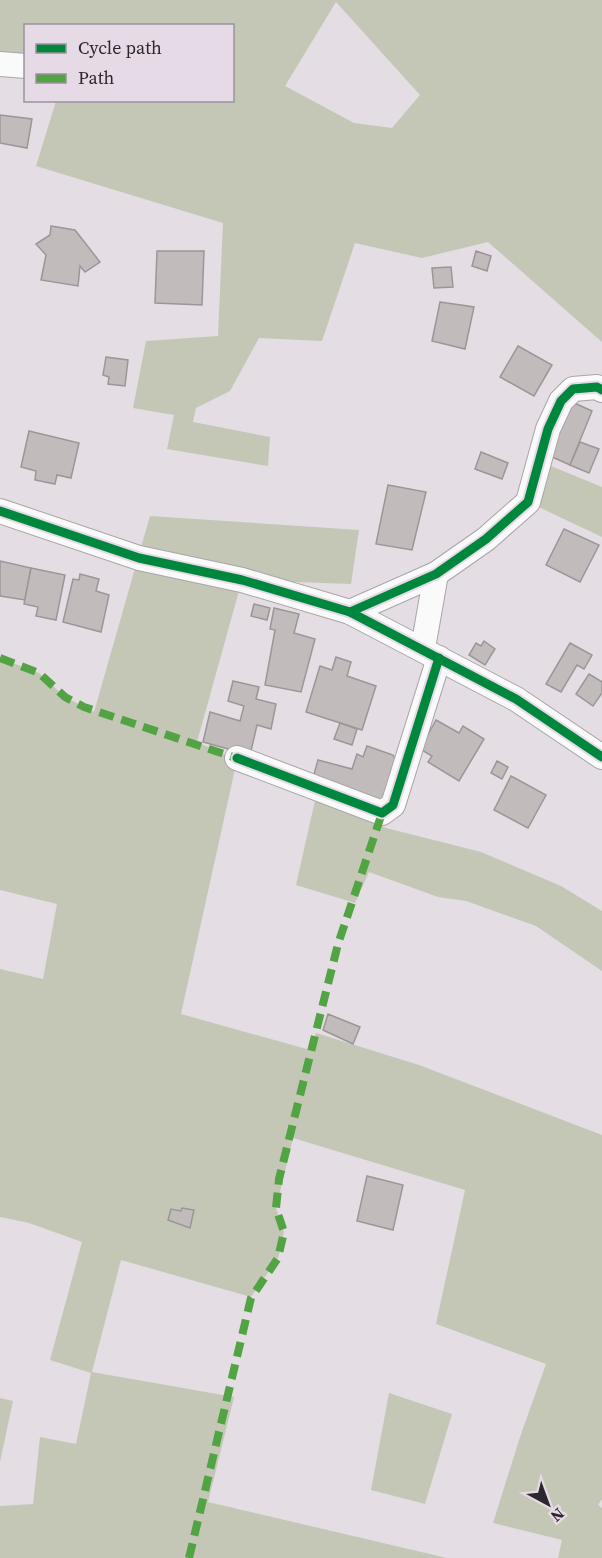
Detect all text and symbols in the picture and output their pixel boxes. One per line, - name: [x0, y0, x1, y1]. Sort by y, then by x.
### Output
- legend: [24, 24, 234, 102]
- text: Cycle path: [78, 35, 162, 60]
- text: Path: [78, 65, 115, 90]
- north arrow: [518, 1474, 578, 1534]
- text: N: [546, 1503, 569, 1528]

